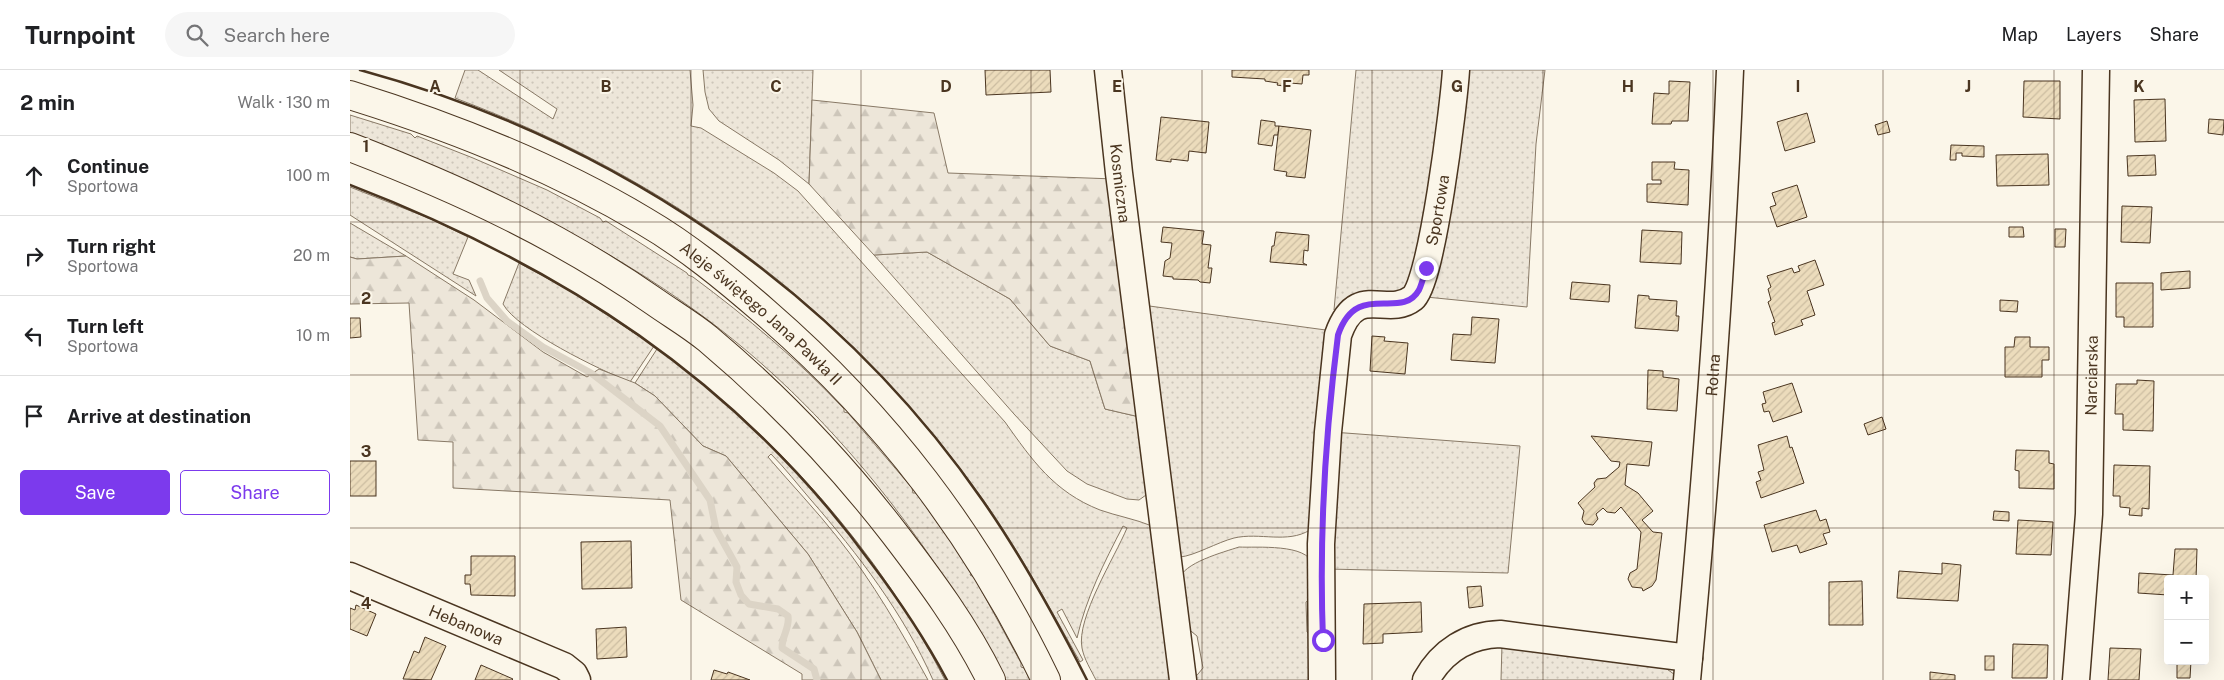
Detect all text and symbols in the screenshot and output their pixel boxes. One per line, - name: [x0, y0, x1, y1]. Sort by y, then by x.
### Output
- search box: [165, 12, 515, 57]
- text: Turnpoint: [25, 21, 135, 49]
- icon: search: [183, 21, 211, 49]
- text: Search here: [223, 24, 330, 46]
- text: Map: [2002, 24, 2038, 45]
- text: Layers: [2066, 24, 2122, 45]
- text: Share: [2150, 24, 2199, 45]
- text: A: [429, 77, 441, 96]
- text: B: [601, 77, 612, 96]
- text: C: [770, 77, 782, 96]
- text: D: [940, 77, 952, 96]
- text: E: [1112, 77, 1122, 96]
- text: F: [1282, 77, 1292, 96]
- text: G: [1451, 77, 1463, 96]
- text: H: [1622, 77, 1634, 96]
- text: I: [1796, 77, 1800, 96]
- text: J: [1965, 77, 1971, 96]
- text: K: [2133, 77, 2145, 96]
- text: 2 min: [20, 90, 75, 115]
- text: Walk · 130 m: [237, 93, 330, 112]
- text: 1: [363, 137, 369, 156]
- street label: Kosmiczna: [1106, 143, 1135, 224]
- text: Continue: [67, 155, 149, 177]
- icon: ahead: [20, 162, 48, 190]
- text: 100 m: [286, 166, 330, 185]
- street label: Sportowa: [1422, 173, 1453, 247]
- text: Sportowa: [67, 177, 138, 196]
- text: Turn right: [67, 235, 156, 257]
- street label: Aleje świętego Jana Pawła II: [677, 238, 846, 389]
- icon: right: [20, 242, 48, 270]
- text: 20 m: [293, 246, 330, 265]
- text: Sportowa: [67, 257, 138, 276]
- route end: [1415, 257, 1438, 280]
- text: 2: [361, 289, 371, 308]
- text: Turn left: [67, 315, 144, 337]
- icon: left: [20, 322, 48, 350]
- text: 10 m: [296, 326, 330, 345]
- street label: Narciarska: [2081, 335, 2101, 416]
- text: Sportowa: [67, 337, 138, 356]
- street label: Rolna: [1702, 353, 1724, 397]
- icon: arrive: [20, 402, 48, 430]
- text: Arrive at destination: [67, 405, 251, 427]
- text: 3: [361, 442, 371, 461]
- button: Save: [20, 470, 170, 515]
- button: Share: [180, 470, 330, 515]
- map controls: [2164, 575, 2209, 665]
- button: +: [2164, 575, 2209, 620]
- text: 4: [361, 594, 372, 613]
- street label: Hebanowa: [426, 601, 506, 649]
- button: −: [2164, 620, 2209, 665]
- route start: [1312, 629, 1335, 652]

